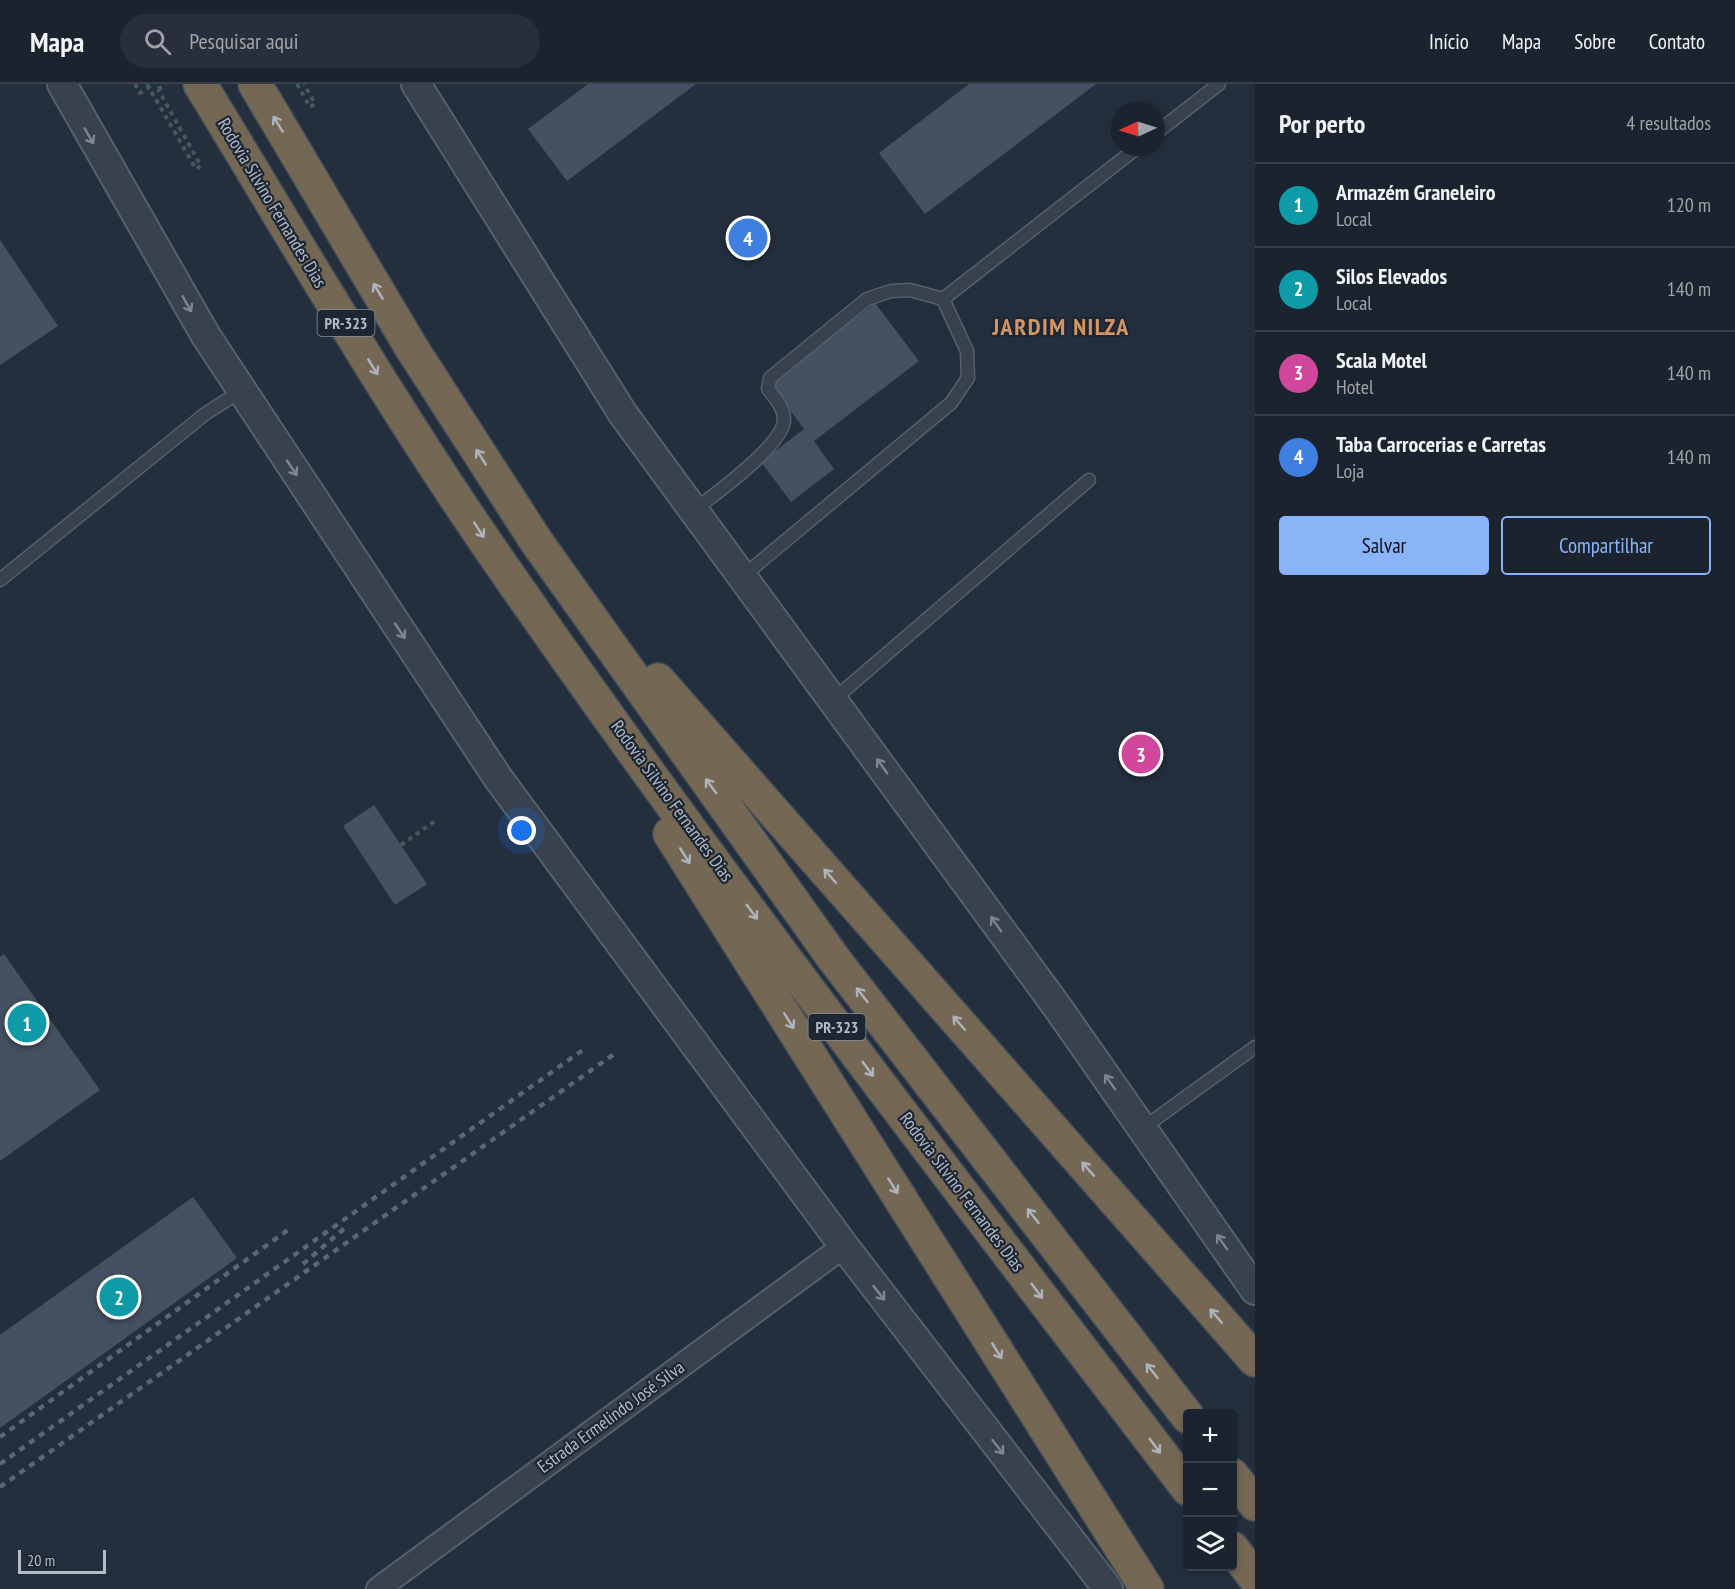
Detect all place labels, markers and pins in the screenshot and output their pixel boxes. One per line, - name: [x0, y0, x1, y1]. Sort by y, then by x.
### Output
- pin: 4: [728, 216, 768, 260]
- pin: 3: [1122, 732, 1160, 776]
- pin: 1: [8, 1000, 46, 1046]
- pin: 2: [100, 1274, 138, 1320]

